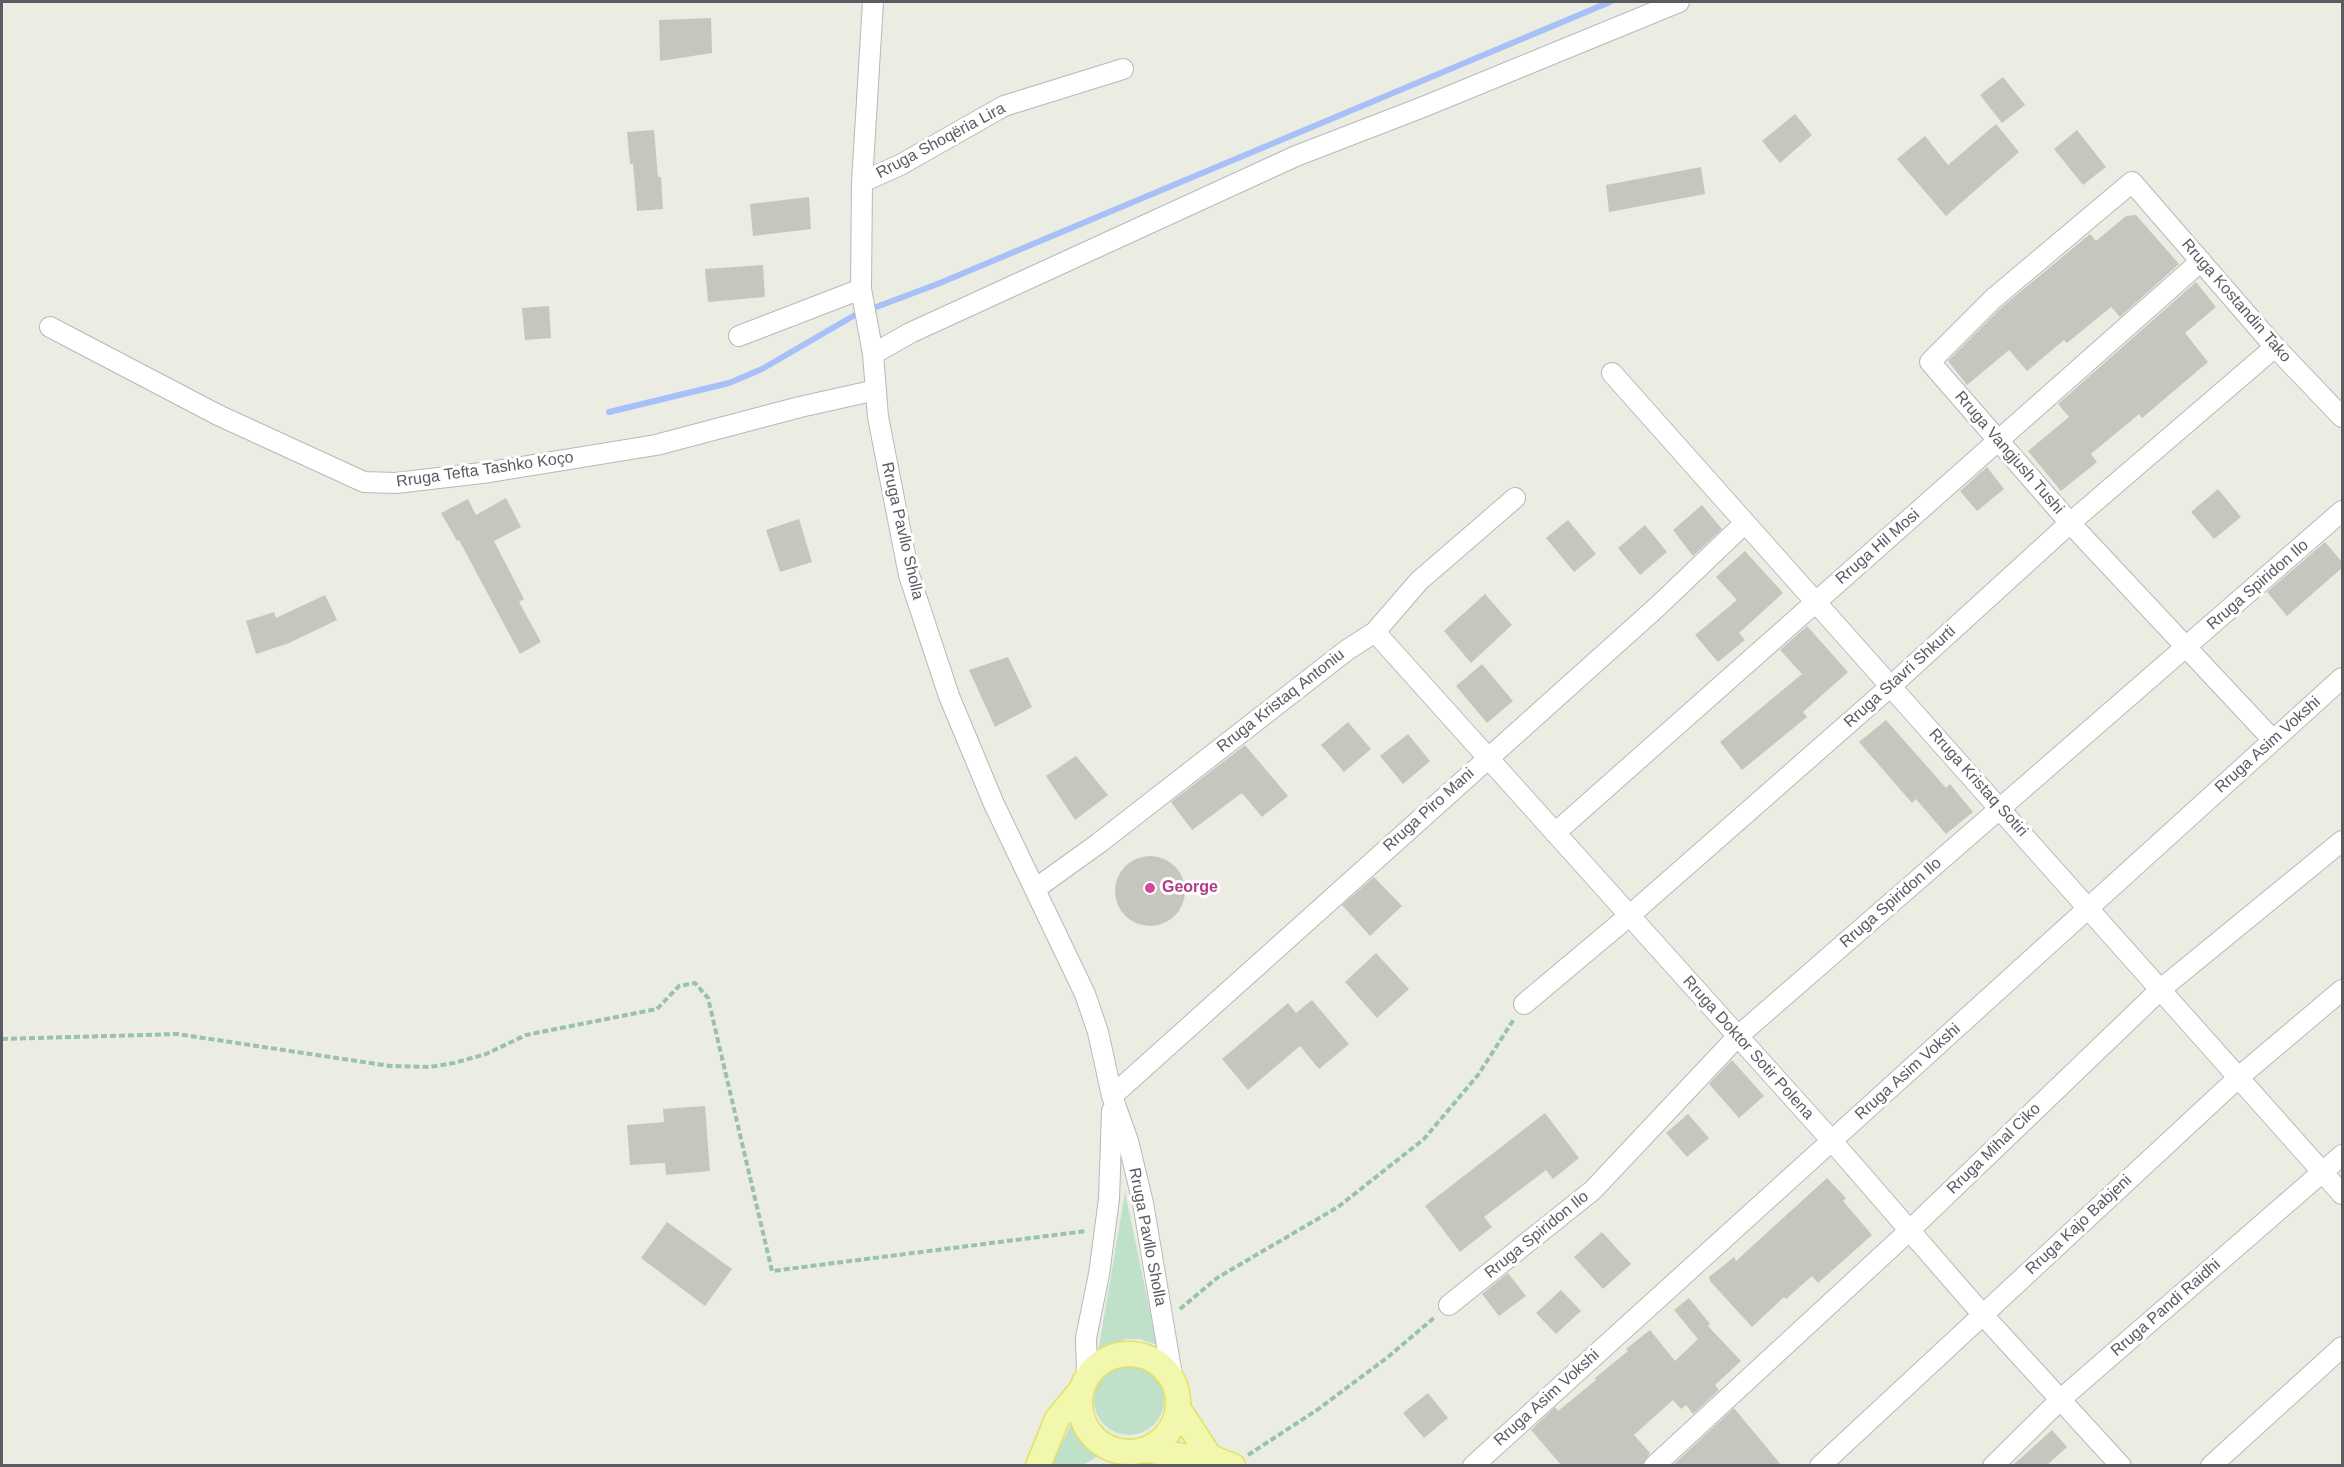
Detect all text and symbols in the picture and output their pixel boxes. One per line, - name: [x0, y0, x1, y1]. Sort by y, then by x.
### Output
- street label: Rruga Shoqëria Lira: [873, 99, 1009, 183]
- street label: Rruga Kostandin Tako: [2177, 235, 2295, 367]
- street label: Rruga Vangjush Tushi: [1950, 388, 2068, 518]
- street label: Rruga Tefta Tashko Koço: [395, 448, 575, 492]
- street label: Rruga Pavllo Sholla: [877, 460, 927, 602]
- street label: Rruga Hil Mosi: [1832, 505, 1924, 589]
- street label: Rruga Spiridon Ilo: [2203, 536, 2313, 634]
- street label: Rruga Stavri Shkurti: [1840, 622, 1960, 732]
- street label: Rruga Kristaq Antoniu: [1213, 645, 1349, 757]
- street label: Rruga Asim Vokshi: [2211, 693, 2325, 797]
- street label: Rruga Kristaq Sotiri: [1924, 725, 2032, 841]
- street label: Rruga Piro Mani: [1380, 764, 1478, 856]
- street label: Rruga Spiridon Ilo: [1836, 854, 1946, 952]
- place label: George: [1162, 878, 1218, 898]
- marker: George: [1143, 881, 1157, 895]
- street label: Rruga Doktor Sotir Polena: [1678, 972, 1818, 1124]
- street label: Rruga Asim Vokshi: [1851, 1020, 1965, 1124]
- street label: Rruga Mihal Ciko: [1943, 1099, 2045, 1199]
- street label: Rruga Pavllo Sholla: [1124, 1166, 1170, 1308]
- street label: Rruga Kajo Babjeni: [2022, 1171, 2136, 1279]
- street label: Rruga Spiridon Ilo: [1481, 1187, 1593, 1283]
- street label: Rruga Pandi Raidhi: [2107, 1255, 2225, 1361]
- street label: Rruga Asim Vokshi: [1490, 1346, 1604, 1450]

